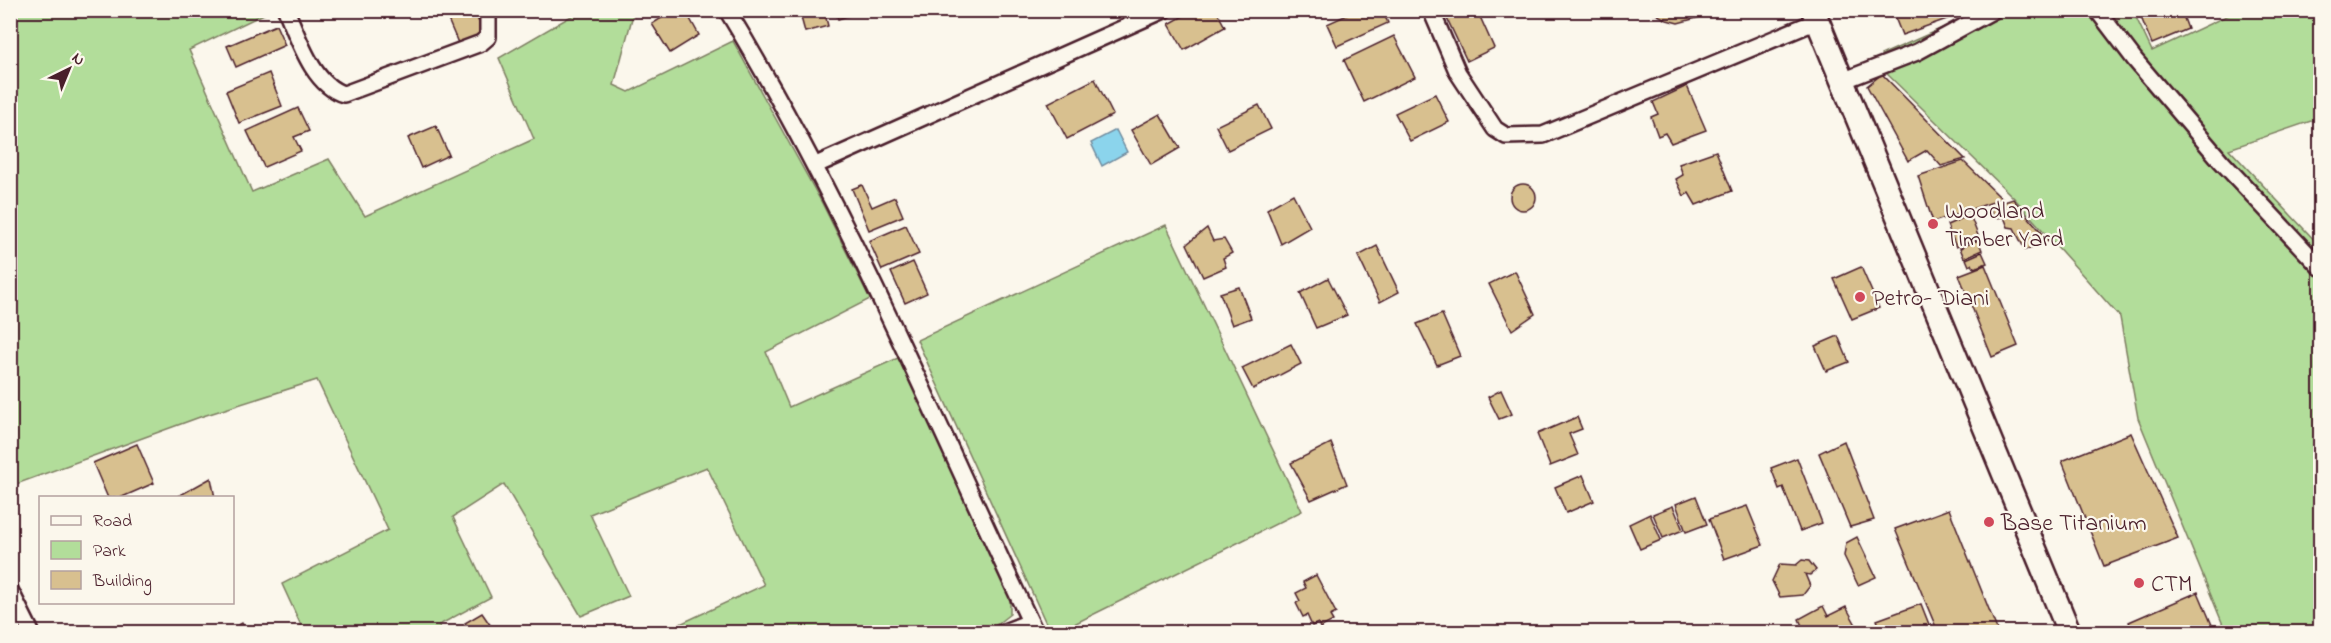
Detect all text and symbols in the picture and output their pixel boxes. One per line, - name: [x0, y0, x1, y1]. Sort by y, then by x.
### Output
- north arrow: [39, 39, 99, 99]
- text: N: [66, 47, 90, 72]
- place label: Woodland Timber Yard: [1945, 195, 2064, 258]
- marker: Woodland Timber Yard: [1926, 217, 1940, 231]
- place label: Petro- Diani: [1872, 282, 1989, 317]
- marker: Petro- Diani: [1853, 290, 1867, 304]
- legend: [39, 496, 234, 604]
- place label: Base Titanium: [2000, 507, 2147, 542]
- text: Road: [93, 509, 132, 535]
- marker: Base Titanium: [1982, 515, 1996, 529]
- text: Park: [93, 539, 126, 565]
- place label: CTM: [2151, 568, 2193, 603]
- text: Building: [92, 569, 152, 596]
- marker: CTM: [2132, 576, 2146, 590]

